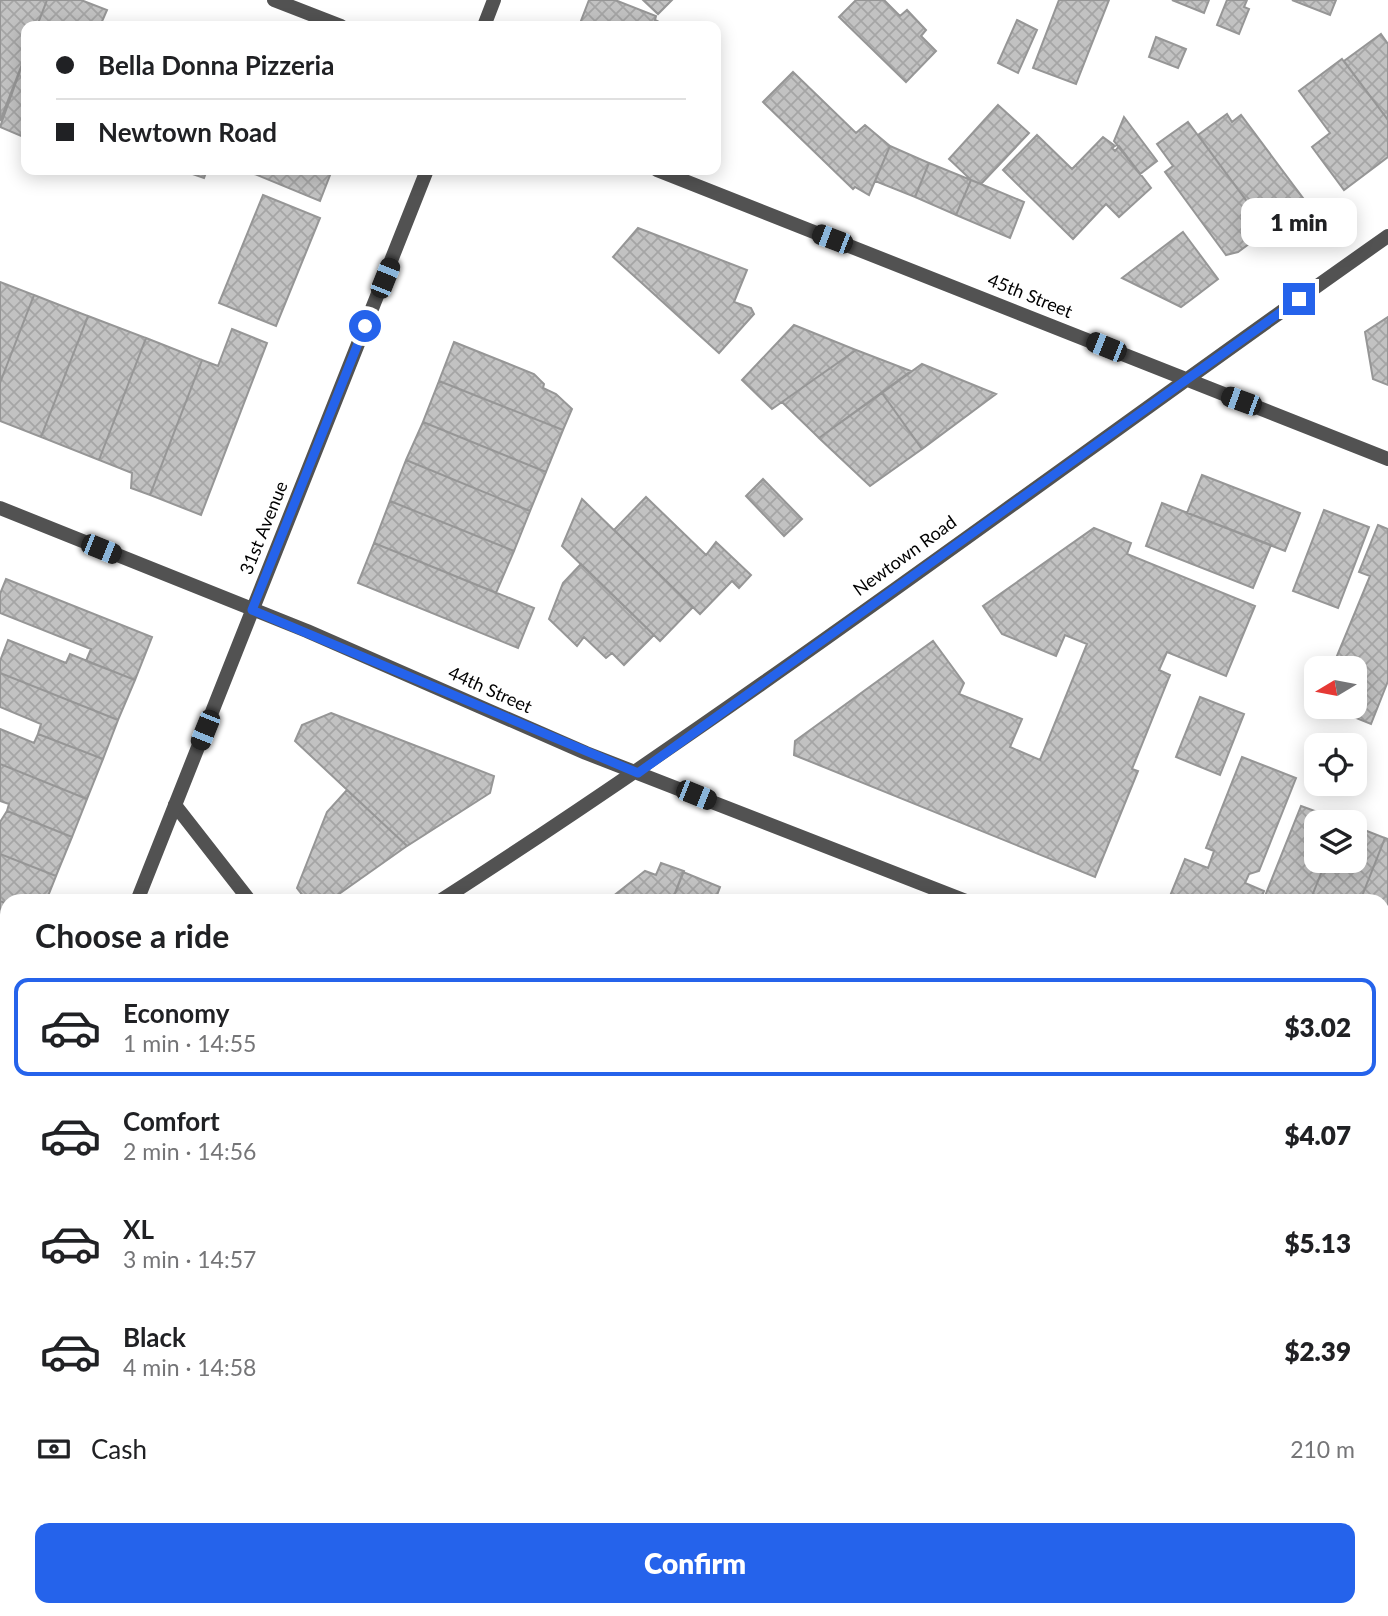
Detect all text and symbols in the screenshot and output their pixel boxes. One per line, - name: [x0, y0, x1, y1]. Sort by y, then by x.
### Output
- text: Bella Donna Pizzeria: [98, 49, 334, 81]
- text: Newtown Road: [98, 116, 277, 148]
- callout: 1 min: [1241, 198, 1357, 246]
- text: 1 min: [1270, 208, 1328, 236]
- car: [809, 222, 856, 256]
- car: [368, 255, 403, 301]
- street label: 45th Street: [985, 268, 1076, 322]
- route end: [1283, 283, 1315, 315]
- route start: [349, 310, 381, 342]
- car: [1083, 329, 1130, 365]
- car: [1218, 384, 1265, 418]
- street label: 31st Avenue: [234, 478, 292, 578]
- street label: Newtown Road: [849, 510, 960, 600]
- car: [78, 531, 125, 567]
- north arrow: [1304, 656, 1367, 719]
- map controls: [1304, 656, 1367, 873]
- street label: 44th Street: [445, 661, 536, 718]
- car: [188, 707, 223, 753]
- button: locate: [1304, 733, 1367, 796]
- car: [673, 777, 720, 813]
- button: layers: [1304, 810, 1367, 873]
- text: Choose a ride: [35, 916, 229, 955]
- icon: car: [39, 996, 102, 1059]
- text: Economy: [123, 997, 229, 1029]
- text: $3.02: [1284, 1011, 1351, 1043]
- text: 1 min · 14:55: [123, 1029, 256, 1057]
- icon: car: [39, 1104, 102, 1167]
- text: Comfort: [123, 1105, 220, 1137]
- text: $4.07: [1284, 1119, 1351, 1151]
- text: 2 min · 14:56: [123, 1137, 256, 1165]
- icon: car: [39, 1212, 102, 1275]
- text: XL: [123, 1213, 154, 1245]
- text: $5.13: [1284, 1227, 1351, 1259]
- text: 3 min · 14:57: [123, 1245, 256, 1273]
- icon: car: [39, 1320, 102, 1383]
- text: Black: [123, 1321, 186, 1353]
- text: $2.39: [1284, 1335, 1351, 1367]
- text: 4 min · 14:58: [123, 1353, 256, 1381]
- icon: cash: [35, 1430, 73, 1468]
- text: Cash: [91, 1433, 147, 1465]
- text: 210 m: [1290, 1435, 1355, 1463]
- button: Confirm: [35, 1523, 1355, 1603]

